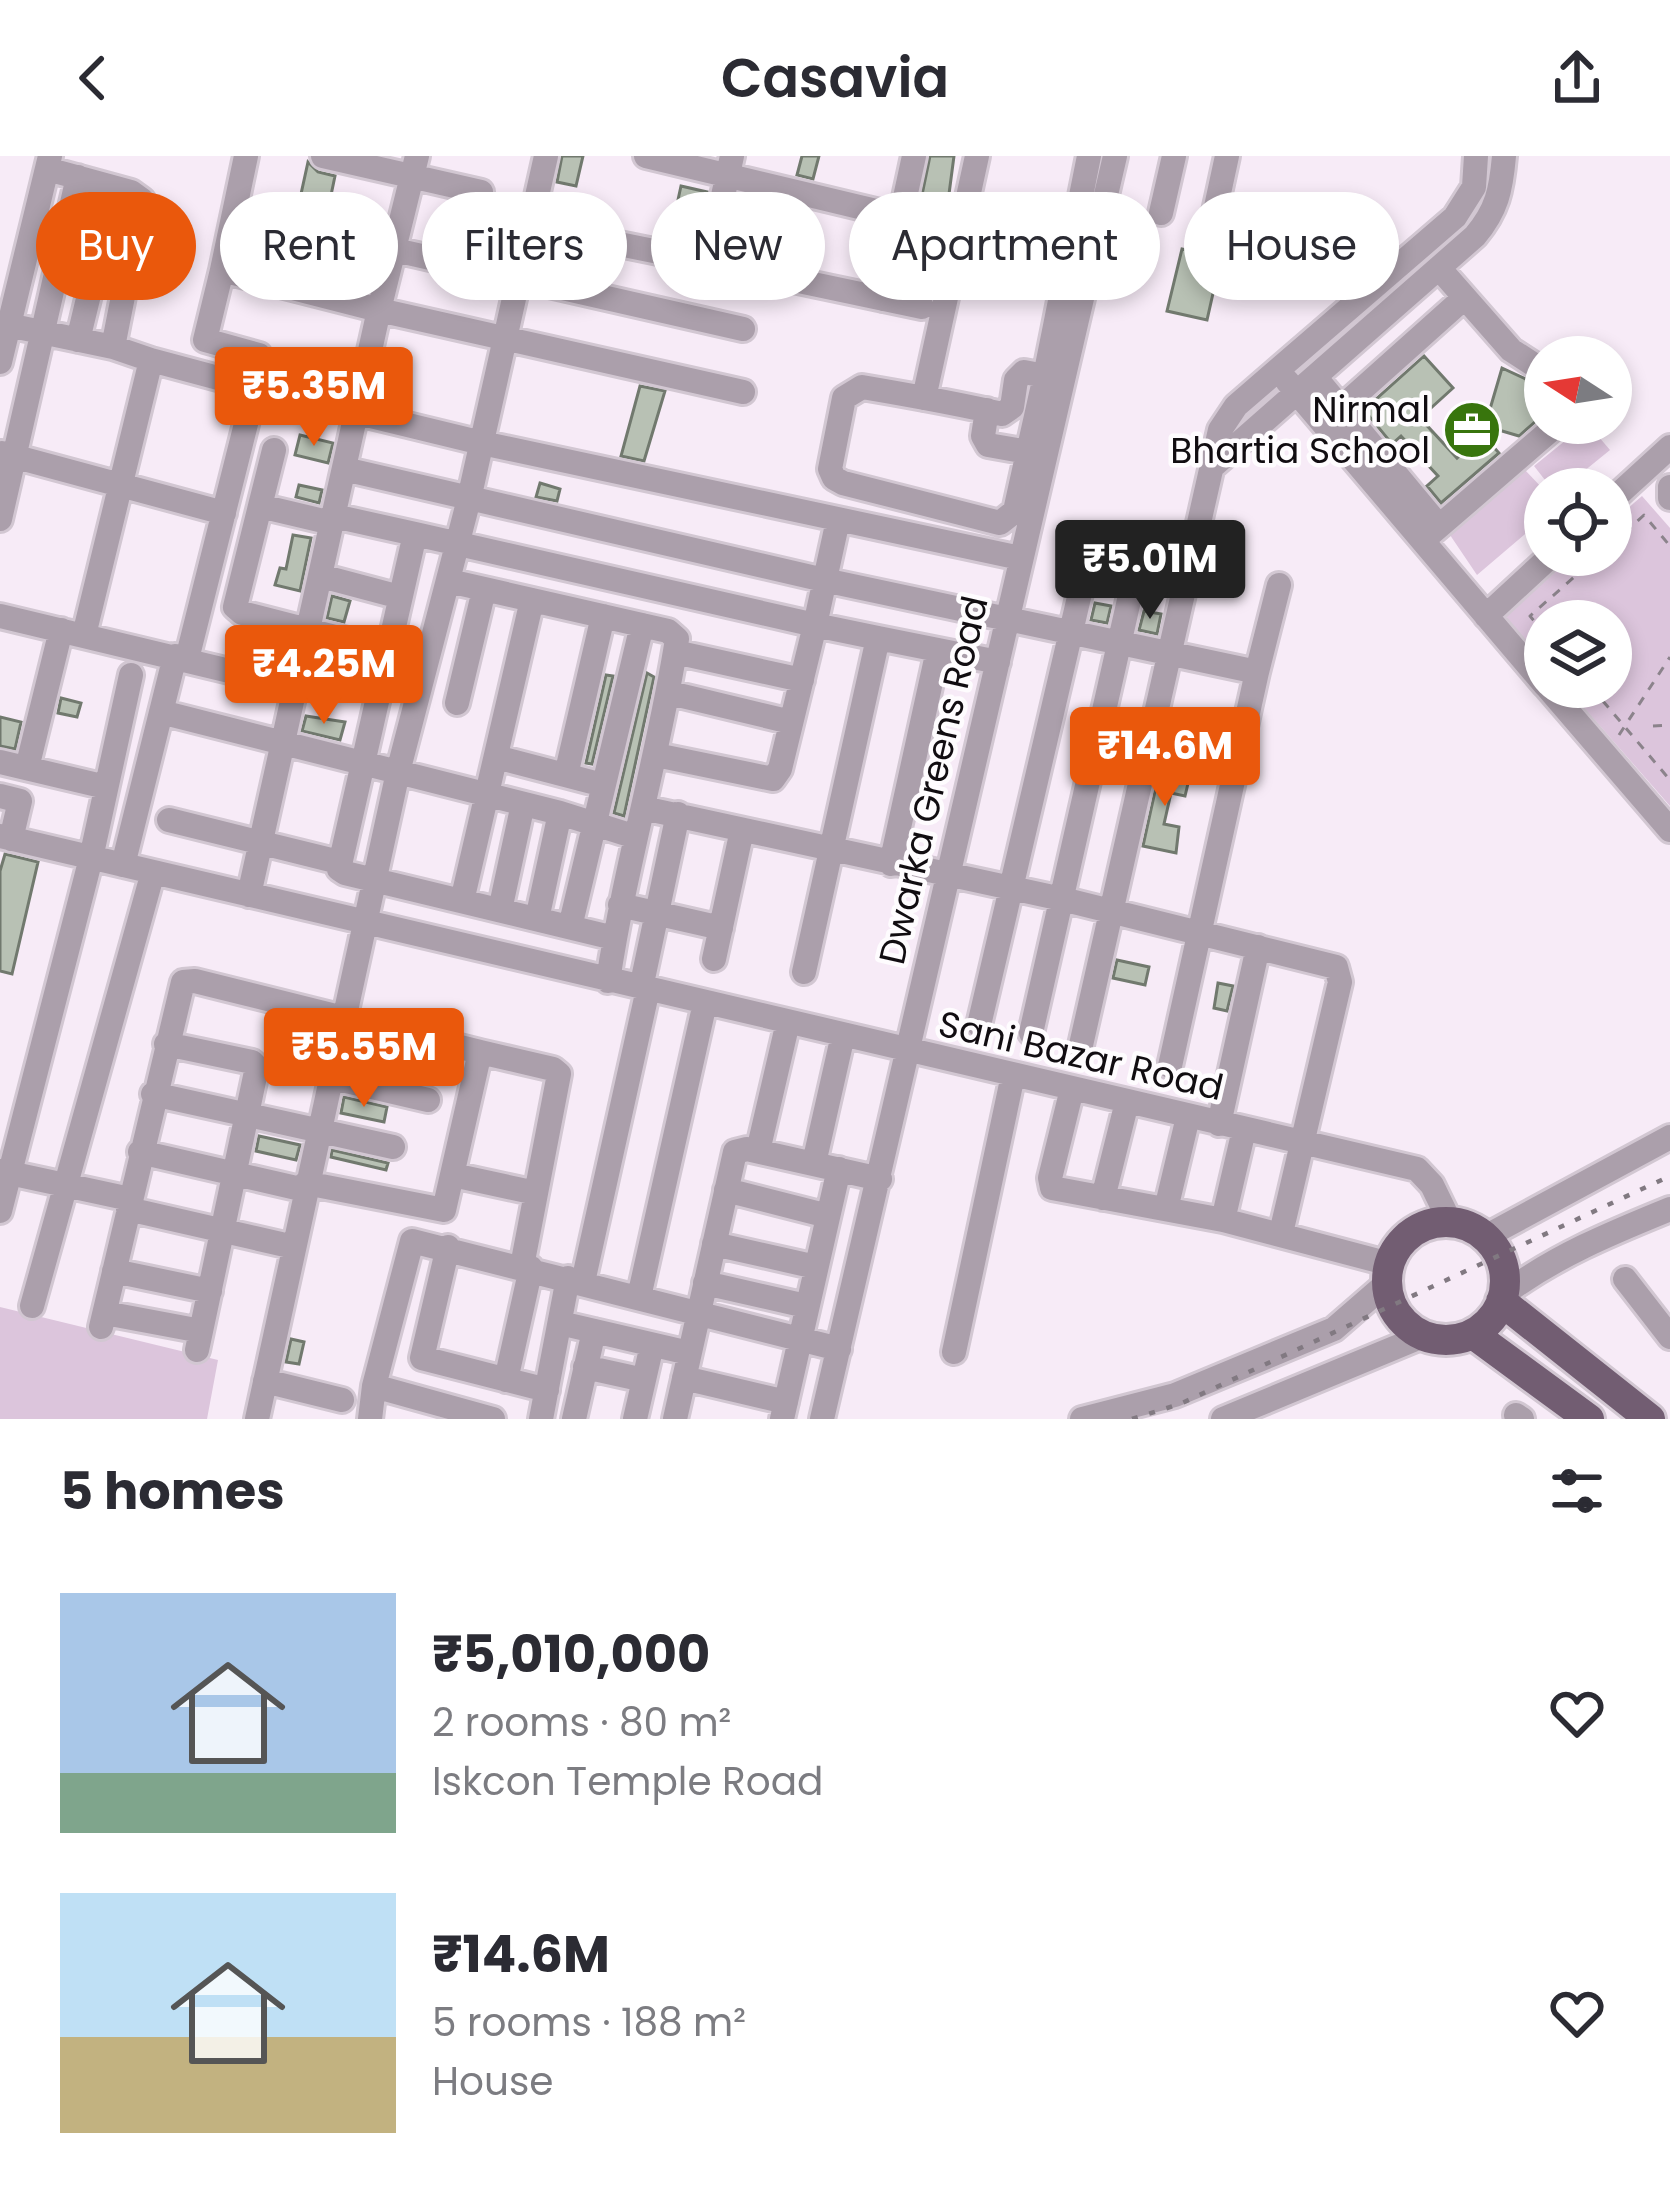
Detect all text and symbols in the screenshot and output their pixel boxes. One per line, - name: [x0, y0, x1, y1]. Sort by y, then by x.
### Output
- text: Casavia: [721, 40, 949, 116]
- icon: back: [60, 45, 126, 111]
- icon: share: [1544, 45, 1610, 111]
- chip: Buy: [36, 192, 196, 300]
- chip: Rent: [220, 192, 398, 300]
- chip: Filters: [422, 192, 627, 300]
- chip: New: [651, 192, 825, 300]
- chip: Apartment: [849, 192, 1160, 300]
- chip: House: [1184, 192, 1399, 300]
- north arrow: [1524, 336, 1632, 444]
- map controls: [1524, 336, 1632, 708]
- pin: ₹5.35M: [216, 347, 412, 449]
- text: ₹5.35M: [242, 358, 386, 413]
- place label: Nirmal Bhartia School: [1170, 384, 1430, 476]
- office icon: Nirmal Bhartia School: [1441, 399, 1503, 461]
- button: locate: [1524, 468, 1632, 576]
- pin: ₹5.01M: [1052, 520, 1248, 622]
- text: ₹5.01M: [1082, 531, 1218, 586]
- street label: Dwarka Greens Road: [866, 591, 1001, 969]
- button: layers: [1524, 600, 1632, 708]
- pin: ₹4.25M: [226, 625, 422, 727]
- text: ₹4.25M: [252, 636, 396, 691]
- pin: ₹14.6M: [1067, 707, 1263, 809]
- text: ₹14.6M: [1097, 718, 1233, 773]
- street label: Sani Bazar Road: [934, 998, 1228, 1113]
- pin: ₹5.55M: [266, 1008, 462, 1110]
- text: ₹5.55M: [291, 1019, 437, 1074]
- text: 5 homes: [60, 1455, 285, 1527]
- icon: filters: [1544, 1458, 1610, 1524]
- text: ₹5,010,000: [432, 1618, 710, 1690]
- icon: home: [156, 1641, 300, 1785]
- icon: heart: [1544, 1680, 1610, 1746]
- text: 2 rooms · 80 m²: [432, 1695, 731, 1750]
- text: Iskcon Temple Road: [432, 1754, 823, 1809]
- text: ₹14.6M: [432, 1918, 610, 1990]
- icon: home: [156, 1941, 300, 2085]
- icon: heart: [1544, 1980, 1610, 2046]
- text: 5 rooms · 188 m²: [432, 1995, 746, 2050]
- text: House: [432, 2054, 553, 2109]

